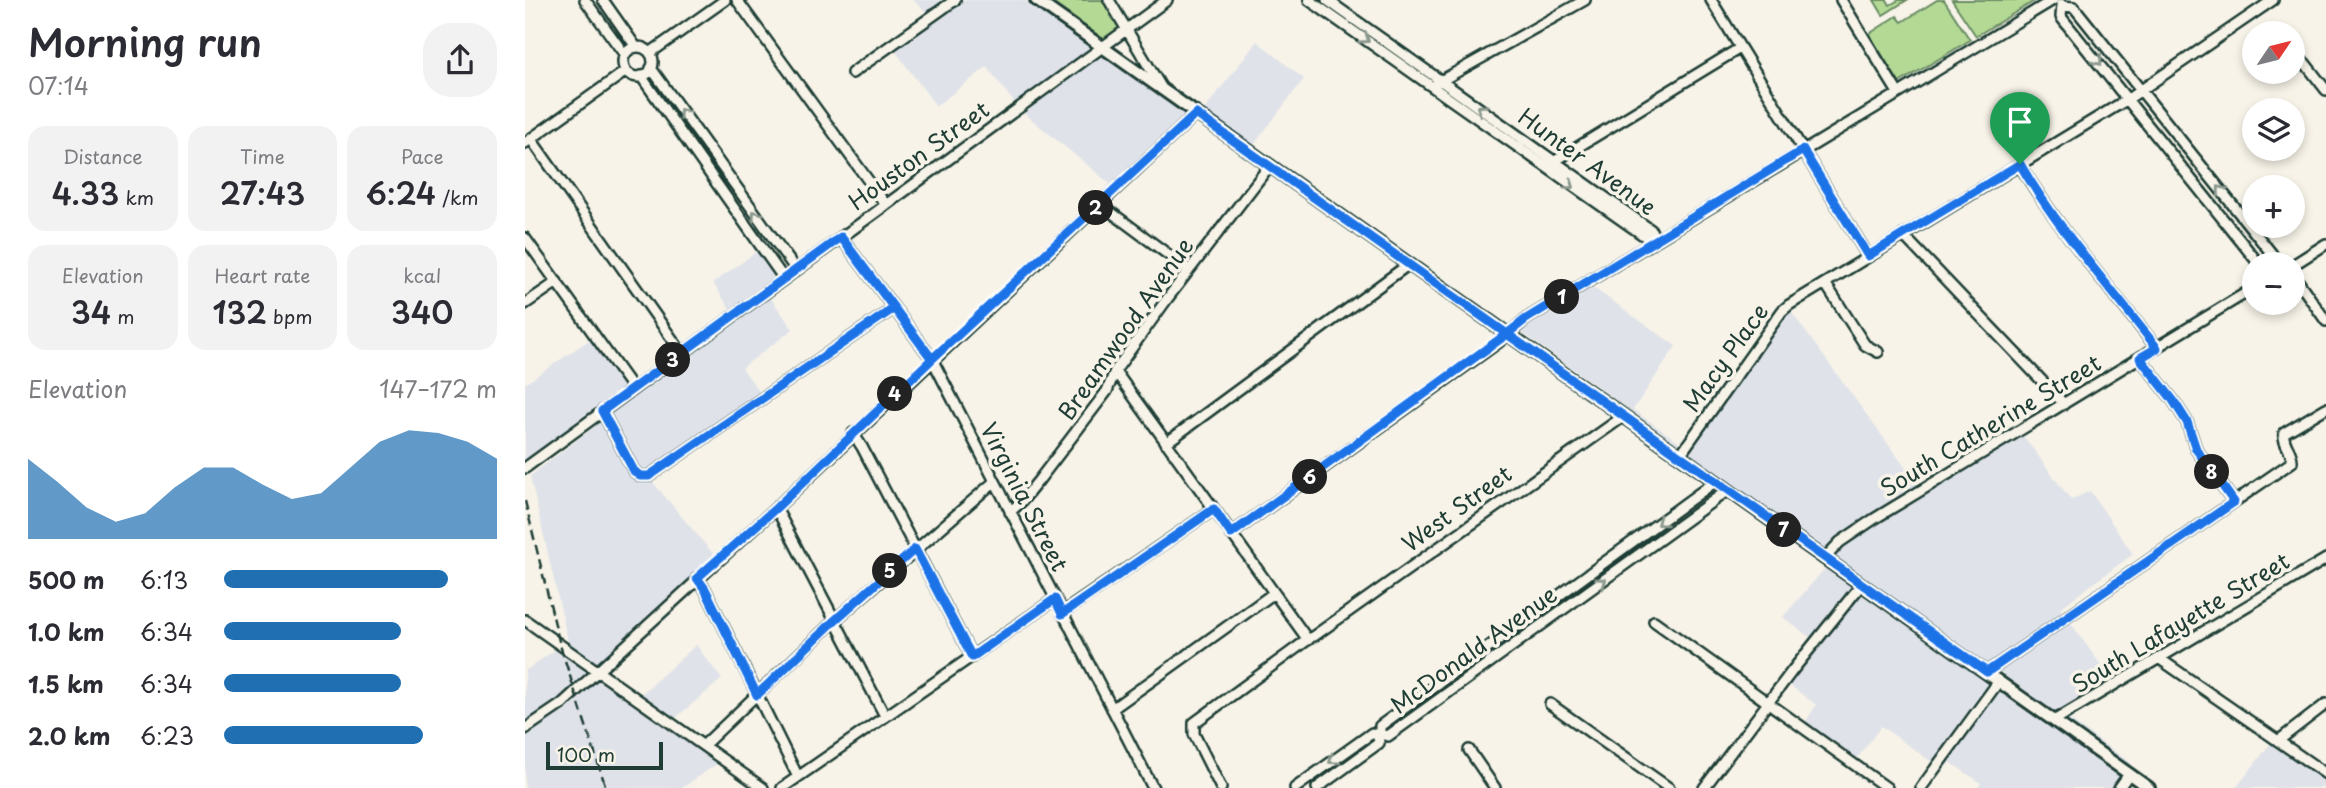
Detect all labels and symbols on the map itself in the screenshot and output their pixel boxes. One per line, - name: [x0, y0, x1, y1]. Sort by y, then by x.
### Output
- north arrow: [2242, 21, 2305, 84]
- one-way arrow: [1357, 31, 1370, 43]
- one-way arrow: [2089, 54, 2102, 66]
- street label: Houston Street: [840, 92, 996, 218]
- pin: [1990, 92, 2050, 164]
- street label: Hunter Avenue: [1511, 99, 1664, 223]
- one-way arrow: [1476, 105, 1489, 117]
- one-way arrow: [679, 108, 691, 121]
- one-way arrow: [1563, 177, 1576, 190]
- one-way arrow: [2216, 185, 2229, 198]
- pin: 2: [1079, 190, 1113, 226]
- one-way arrow: [752, 210, 764, 223]
- street label: Breamwood Avenue: [1049, 230, 1201, 427]
- pin: 1: [1545, 280, 1579, 314]
- street label: Macy Place: [1673, 296, 1776, 419]
- pin: 3: [655, 342, 691, 378]
- street label: South Catherine Street: [1873, 345, 2107, 505]
- pin: 4: [877, 376, 913, 412]
- street label: Virginia Street: [973, 416, 1078, 577]
- pin: 8: [2195, 454, 2229, 490]
- street label: West Street: [1394, 456, 1518, 560]
- pin: 6: [1293, 460, 1327, 494]
- pin: 7: [1767, 512, 1801, 548]
- one-way arrow: [1657, 514, 1669, 526]
- street label: South Lafayette Street: [2065, 543, 2296, 701]
- pin: 5: [873, 554, 907, 588]
- street label: McDonald Avenue: [1383, 576, 1564, 721]
- one-way arrow: [1594, 578, 1607, 590]
- scale bar: [546, 739, 663, 771]
- one-way arrow: [1328, 752, 1341, 765]

